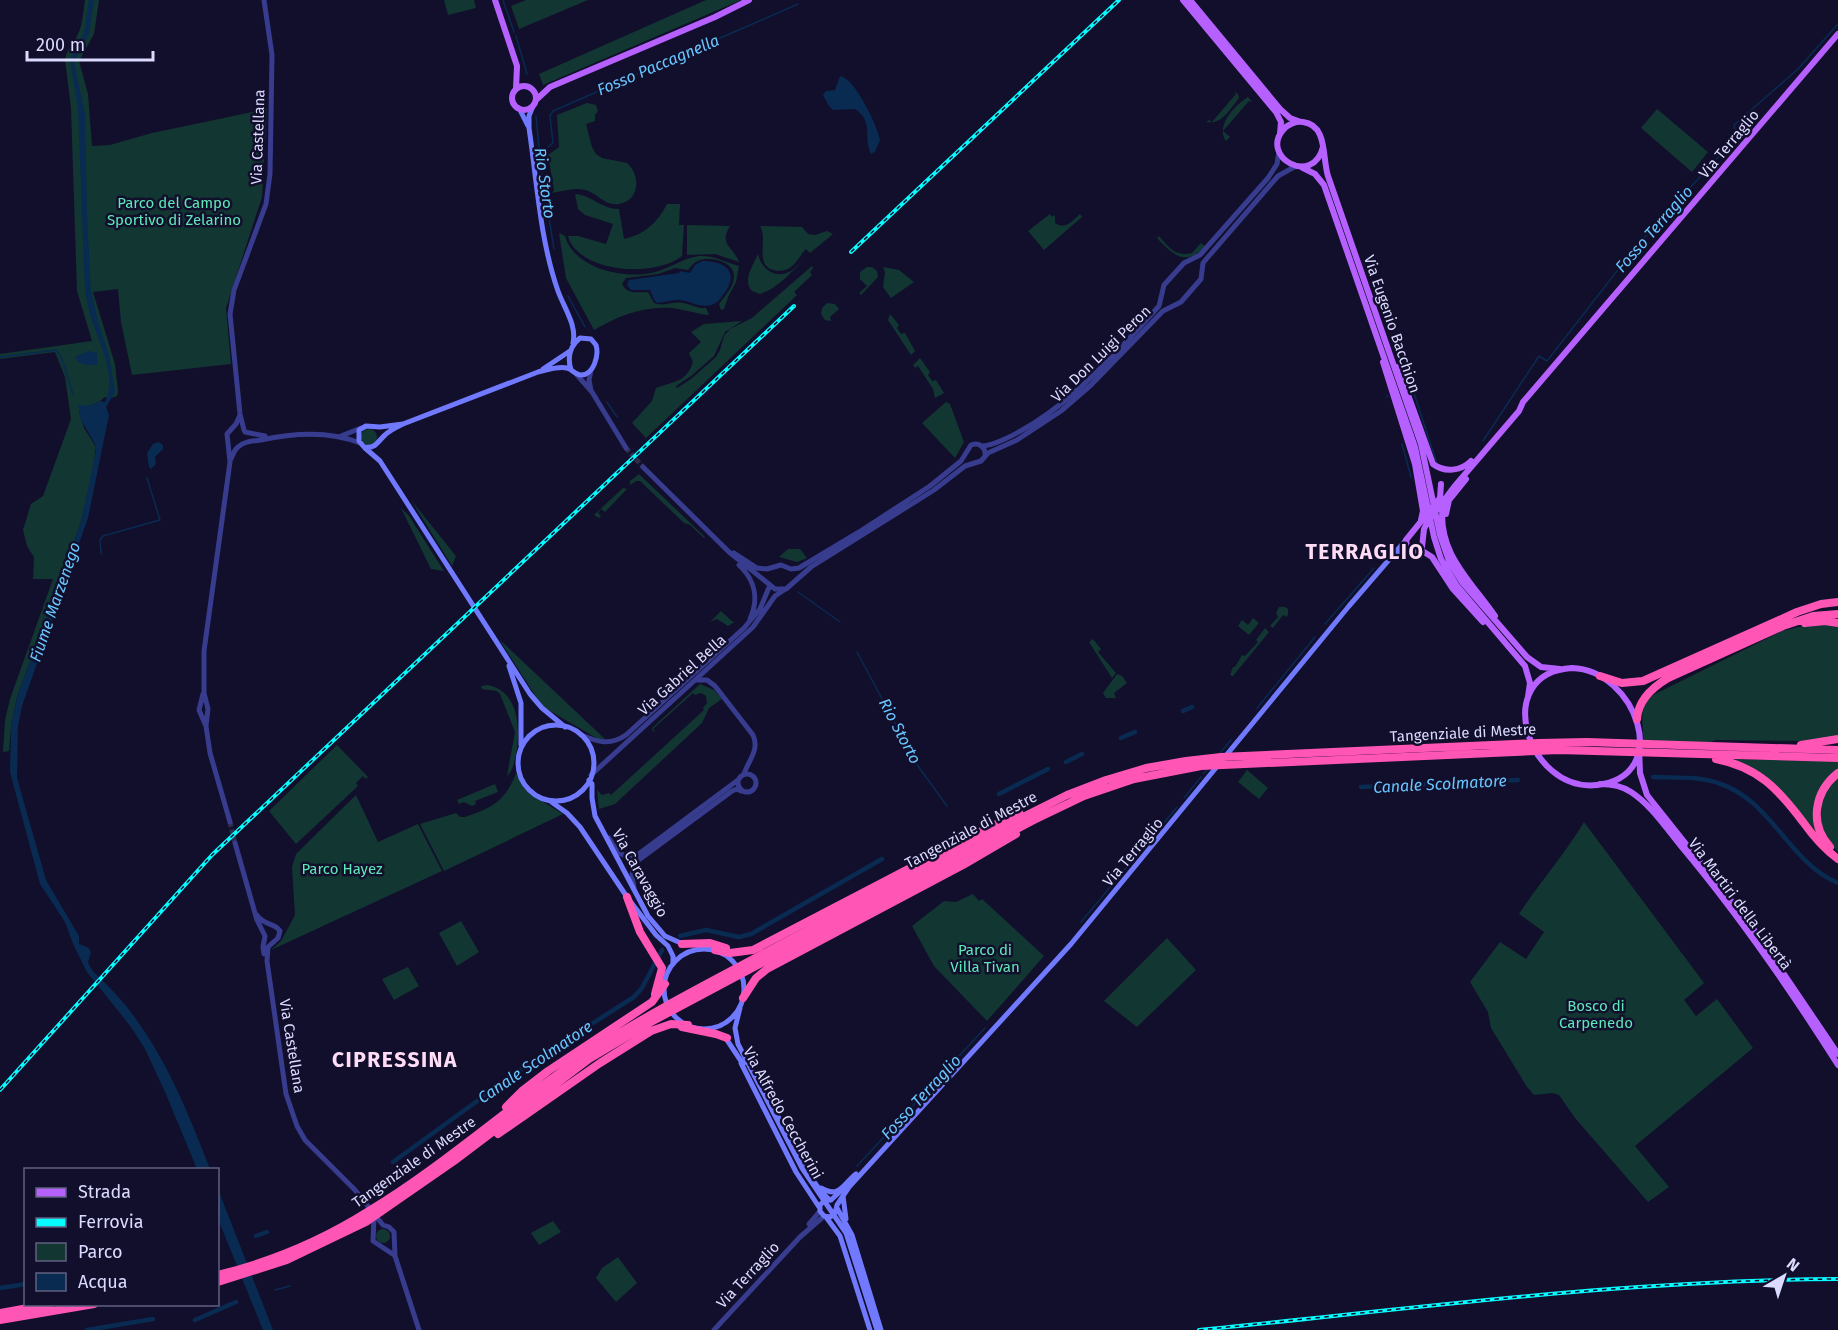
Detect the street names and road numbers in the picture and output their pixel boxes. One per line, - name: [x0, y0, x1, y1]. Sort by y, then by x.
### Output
- street label: Via Castellana: [247, 89, 269, 185]
- street label: Via Terraglio: [1695, 106, 1763, 182]
- street label: Via Eugenio Bacchion: [1360, 253, 1424, 395]
- street label: Via Don Luigi Peron: [1047, 302, 1155, 406]
- street label: Via Gabriel Bella: [634, 631, 730, 719]
- street label: Tangenziale di Mestre: [1389, 720, 1537, 746]
- street label: Tangenziale di Mestre: [902, 788, 1040, 872]
- street label: Via Terraglio: [1099, 814, 1167, 890]
- street label: Via Caravaggio: [608, 826, 672, 920]
- street label: Via Martiri della Libertà: [1685, 835, 1795, 973]
- street label: Via Castellana: [276, 998, 308, 1094]
- street label: Via Alfredo Ceccherini: [739, 1044, 827, 1182]
- street label: Tangenziale di Mestre: [349, 1113, 479, 1211]
- street label: Via Terraglio: [713, 1238, 783, 1312]

